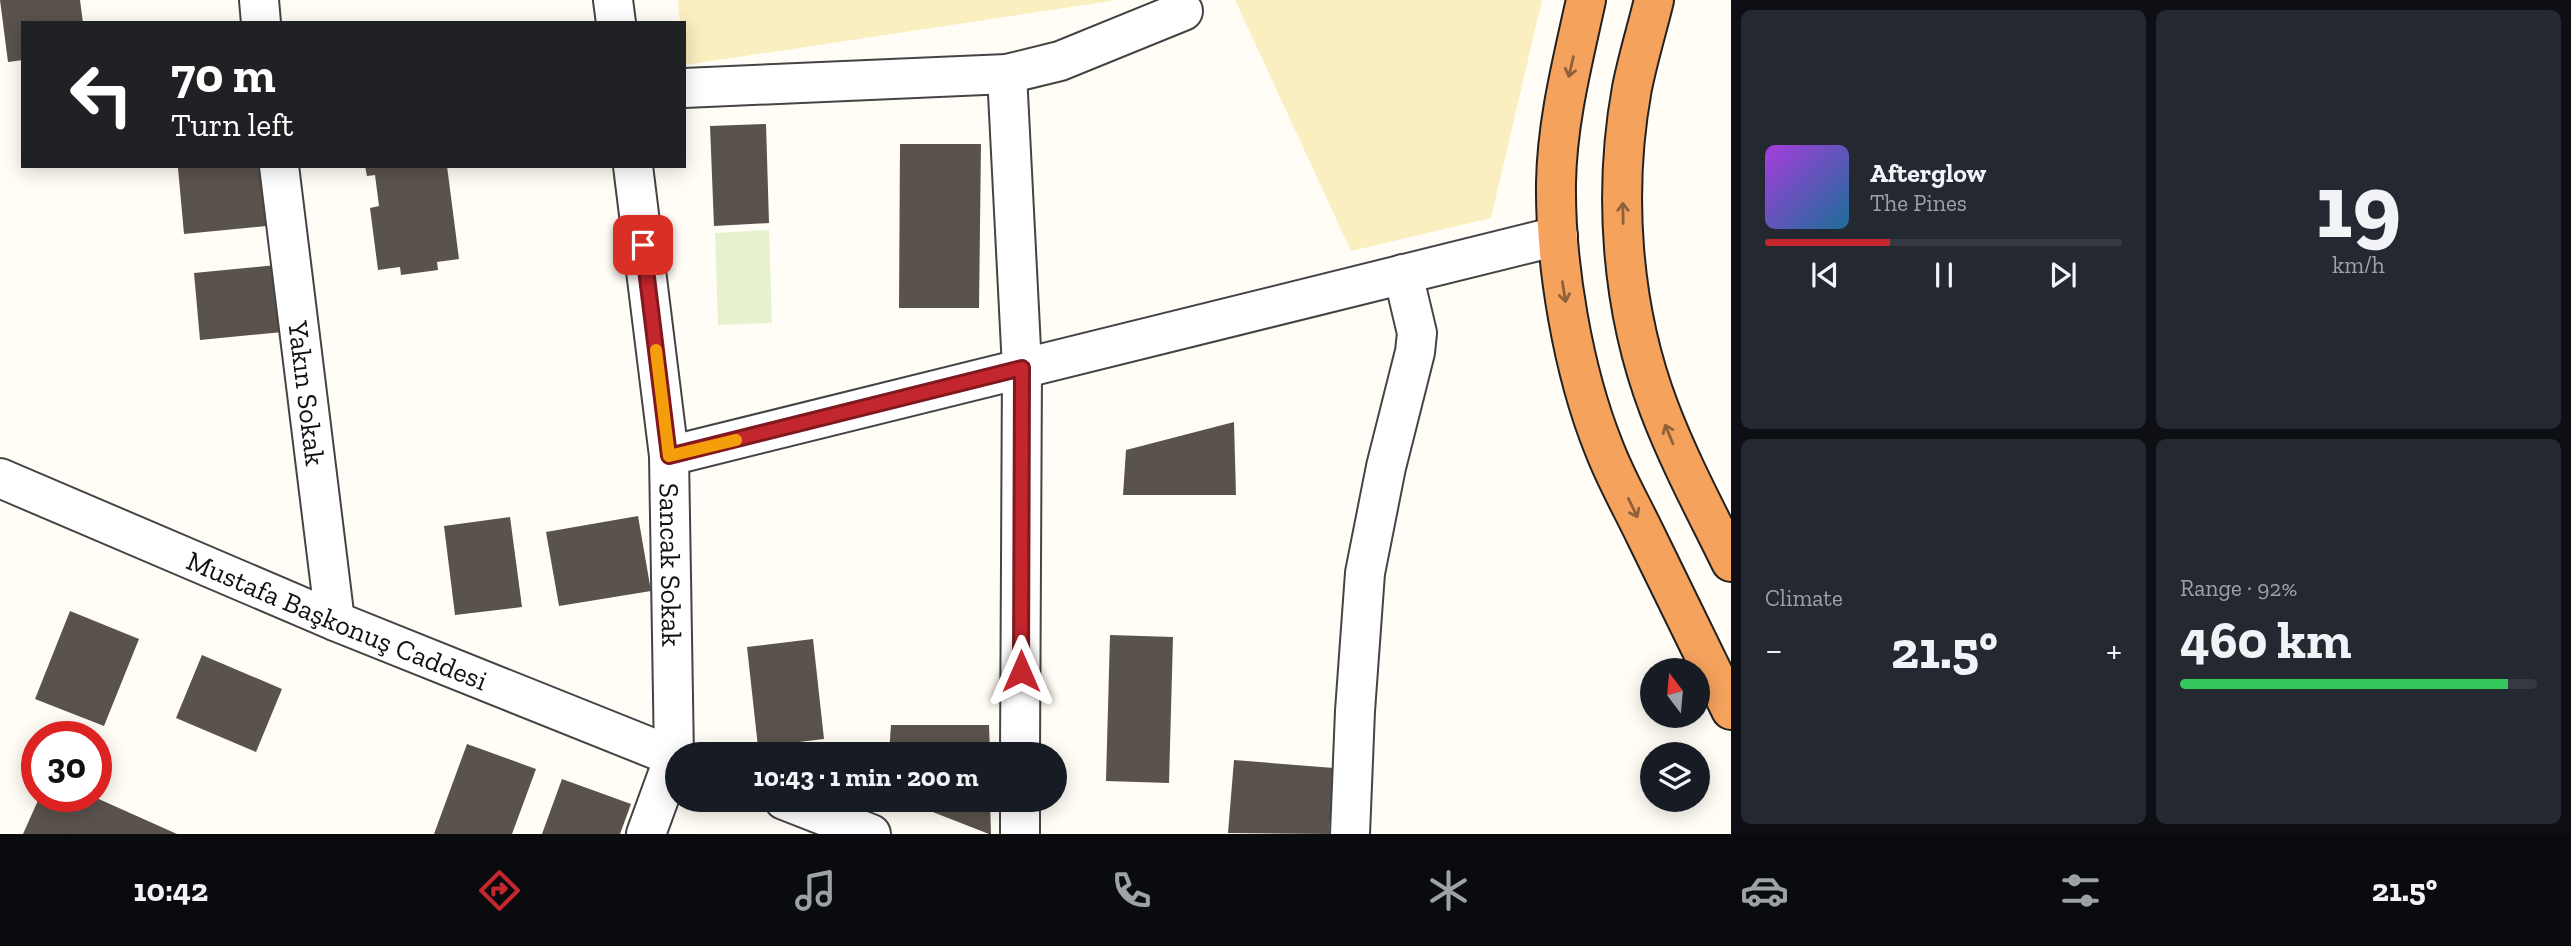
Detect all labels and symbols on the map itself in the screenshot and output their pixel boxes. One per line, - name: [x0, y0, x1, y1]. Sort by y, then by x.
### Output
- one-way arrow: [1564, 55, 1578, 78]
- one-way arrow: [1616, 202, 1630, 225]
- pin: [613, 215, 673, 275]
- one-way arrow: [1558, 281, 1571, 303]
- street label: Yakın Sokak: [282, 318, 332, 468]
- one-way arrow: [1662, 424, 1675, 446]
- street label: Sancak Sokak: [653, 483, 689, 647]
- one-way arrow: [1626, 497, 1640, 518]
- street label: Mustafa Başkonuş Caddesi: [182, 543, 492, 697]
- position arrow: [984, 634, 1058, 708]
- north arrow: [1640, 658, 1710, 728]
- speed limit sign: 30: [21, 721, 112, 812]

